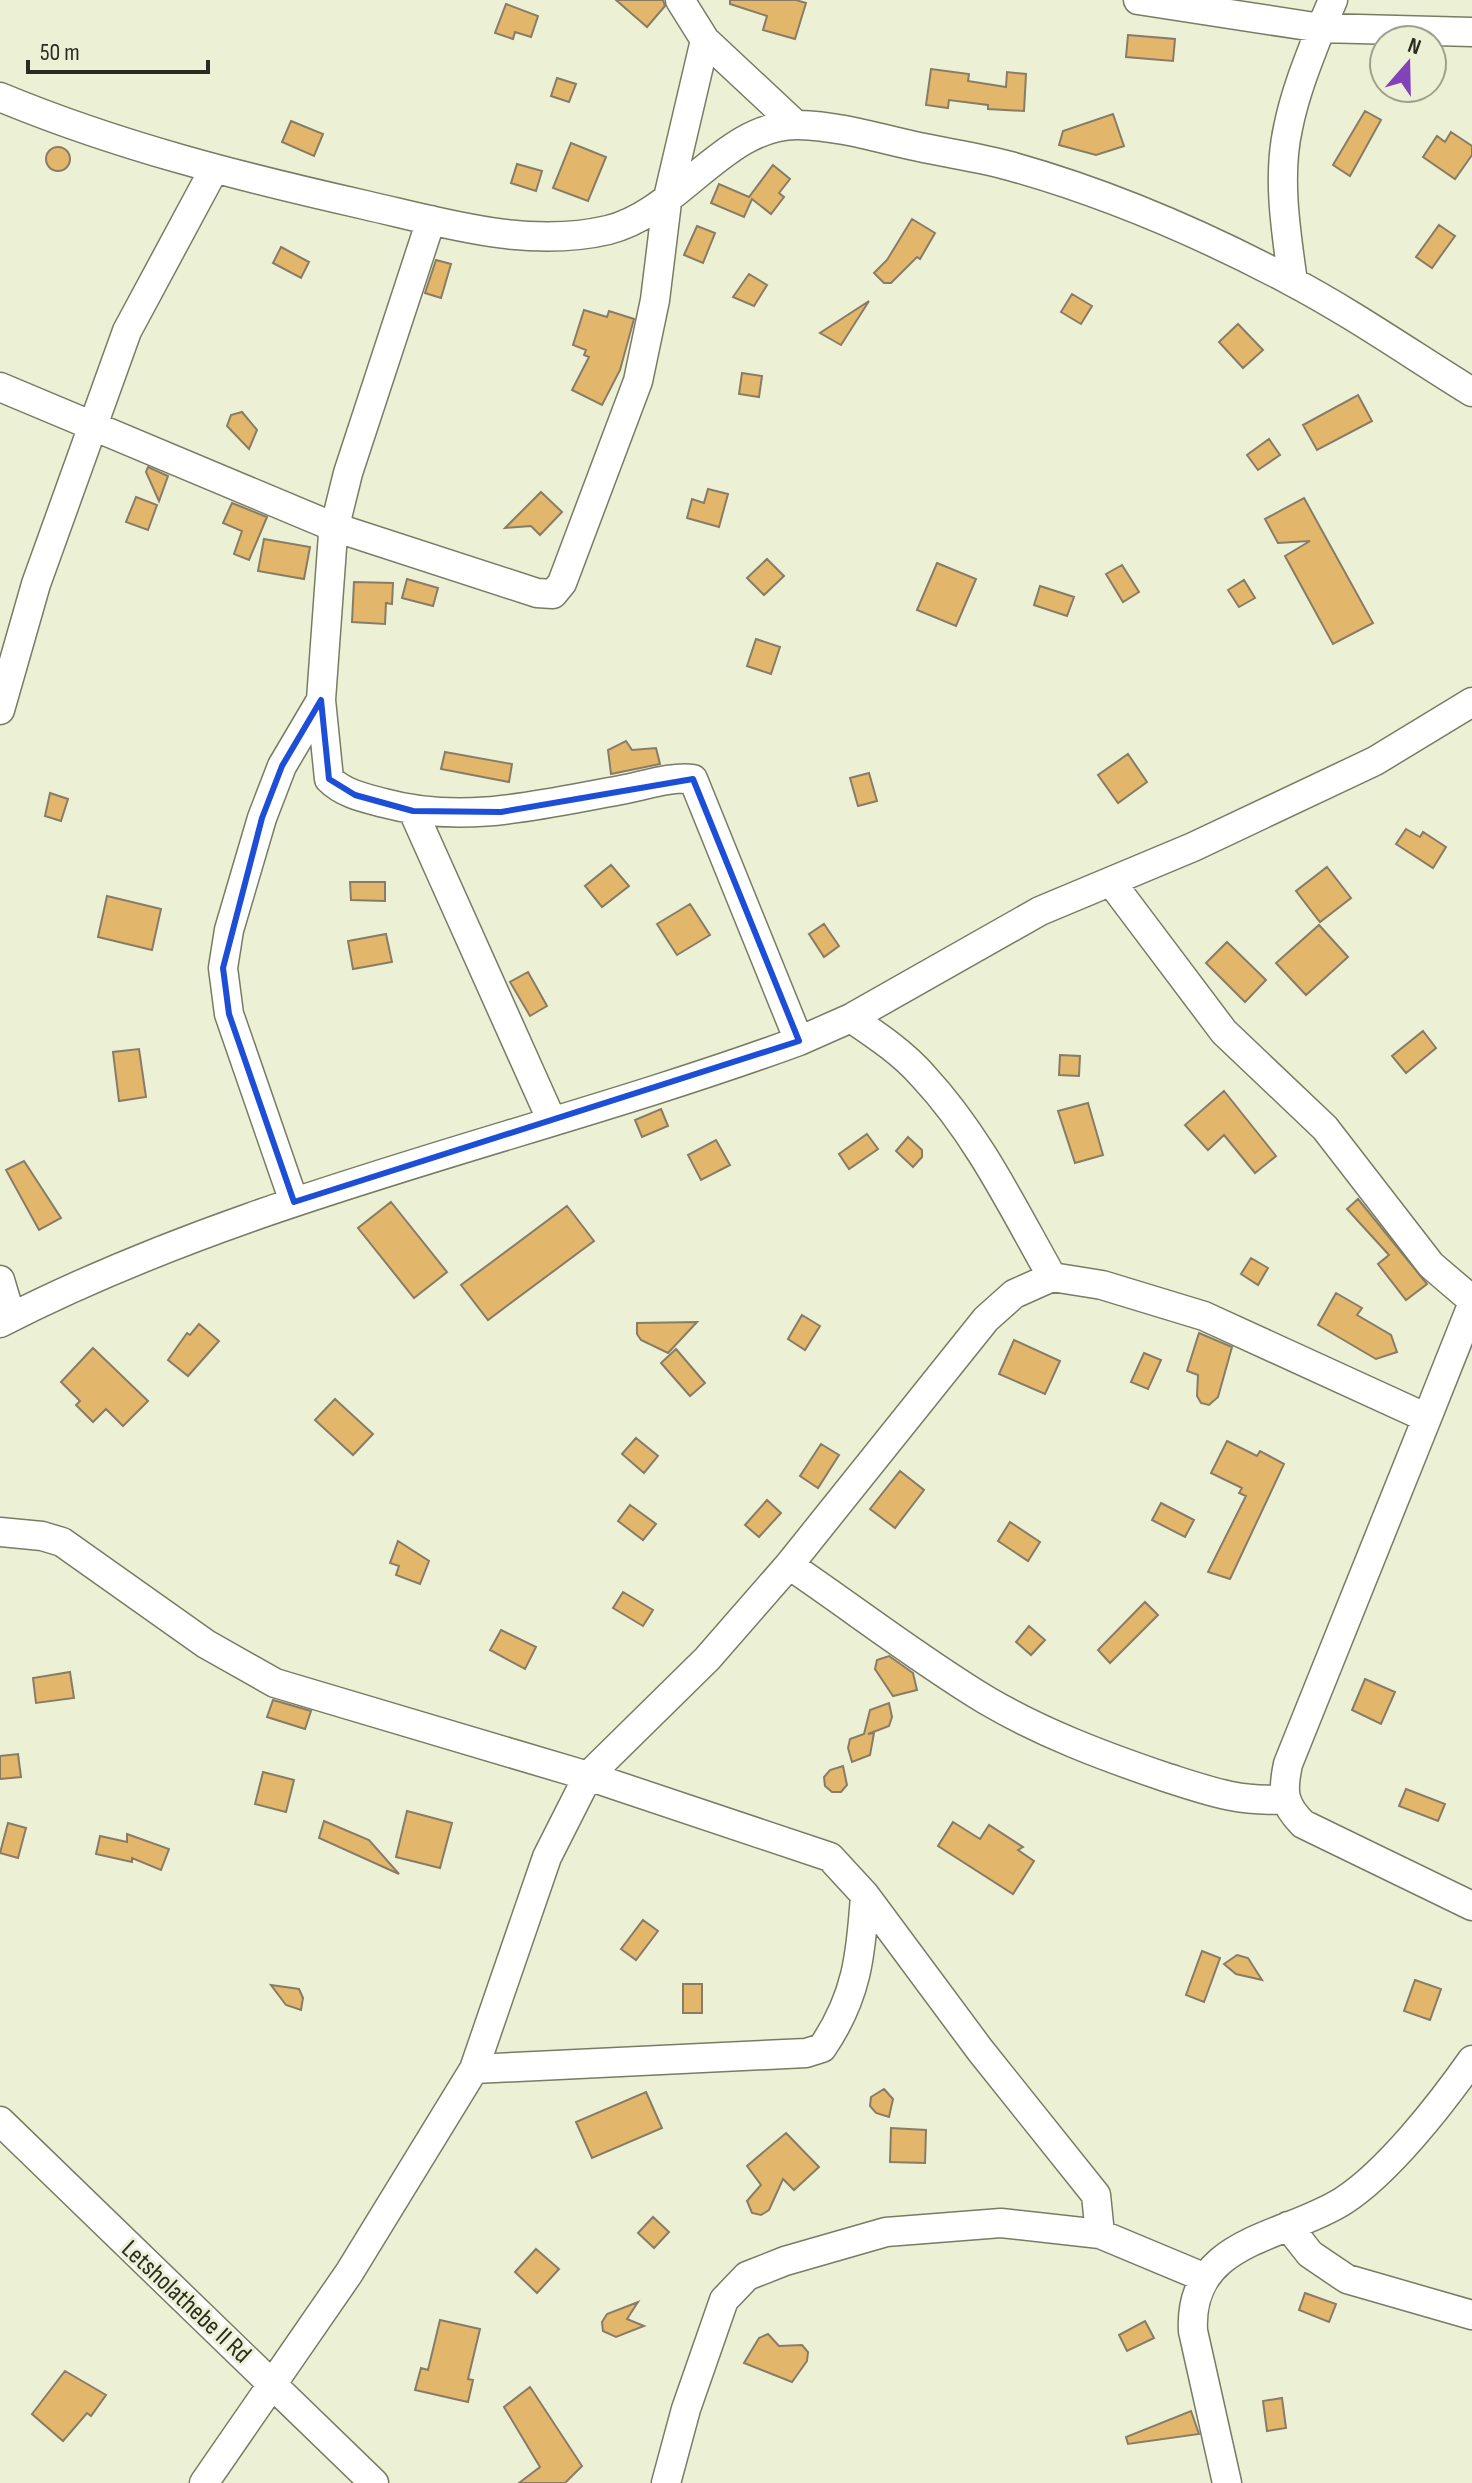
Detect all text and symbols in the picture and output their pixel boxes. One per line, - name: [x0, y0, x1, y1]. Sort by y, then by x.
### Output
- scale bar: [28, 24, 208, 74]
- north arrow: [1368, 24, 1448, 104]
- text: N: [1404, 32, 1424, 61]
- text: 50 m: [40, 38, 80, 67]
- street label: Letsholathebe II Rd: [115, 2234, 257, 2370]

